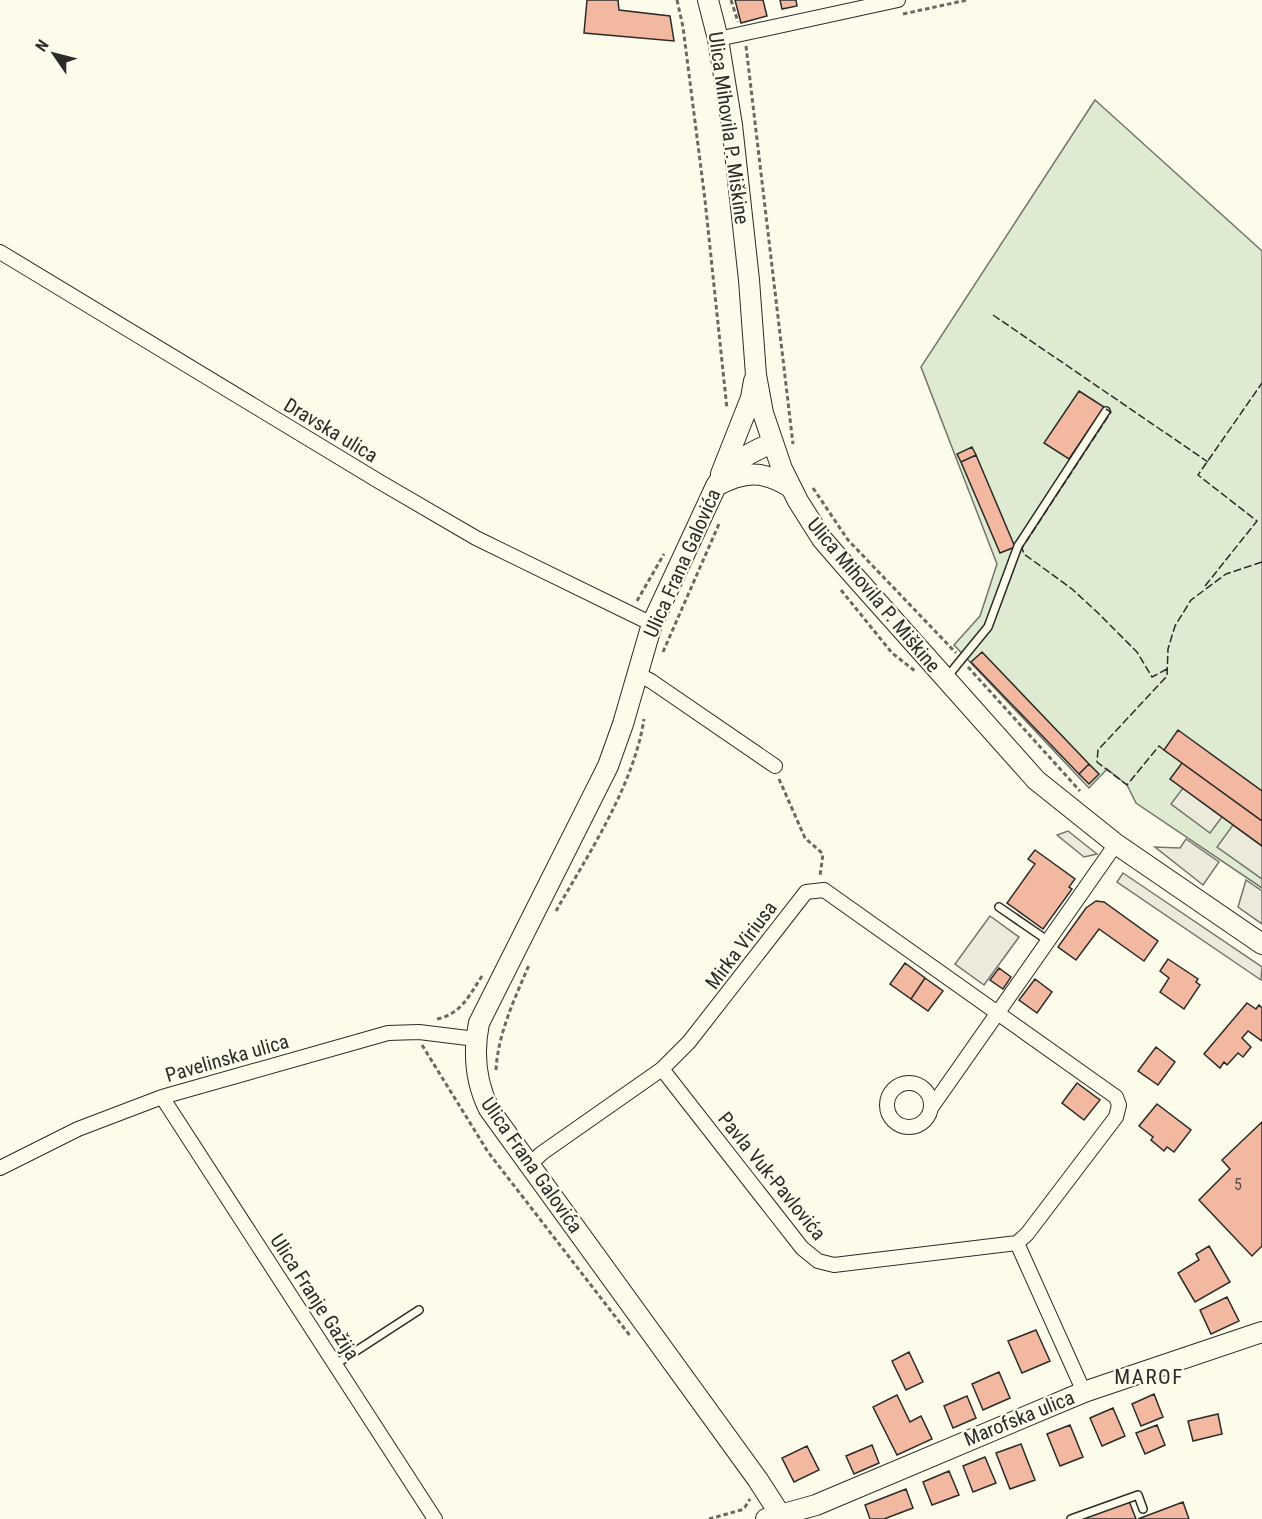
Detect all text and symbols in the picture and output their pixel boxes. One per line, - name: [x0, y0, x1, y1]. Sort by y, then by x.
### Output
- north arrow: [24, 24, 84, 84]
- street label: Ulica Mihovila P. Miškine: [704, 30, 754, 226]
- text: N: [32, 36, 53, 55]
- street label: Dravska ulica: [280, 393, 382, 467]
- street label: Ulica Frana Galovića: [638, 485, 726, 641]
- street label: Ulica Mihovila P. Miškine: [802, 513, 946, 677]
- street label: Mirka Viriusa: [700, 896, 782, 994]
- street label: Pavelinska ulica: [163, 1029, 291, 1087]
- street label: Ulica Frana Galovića: [476, 1093, 588, 1237]
- street label: Pavla Vuk-Pavlovića: [713, 1107, 831, 1245]
- house number: 5: [1234, 1175, 1242, 1194]
- street label: Ulica Franje Gažija: [265, 1229, 365, 1365]
- district label: MAROF: [1114, 1365, 1184, 1389]
- street label: Marofska ulica: [960, 1385, 1078, 1451]

